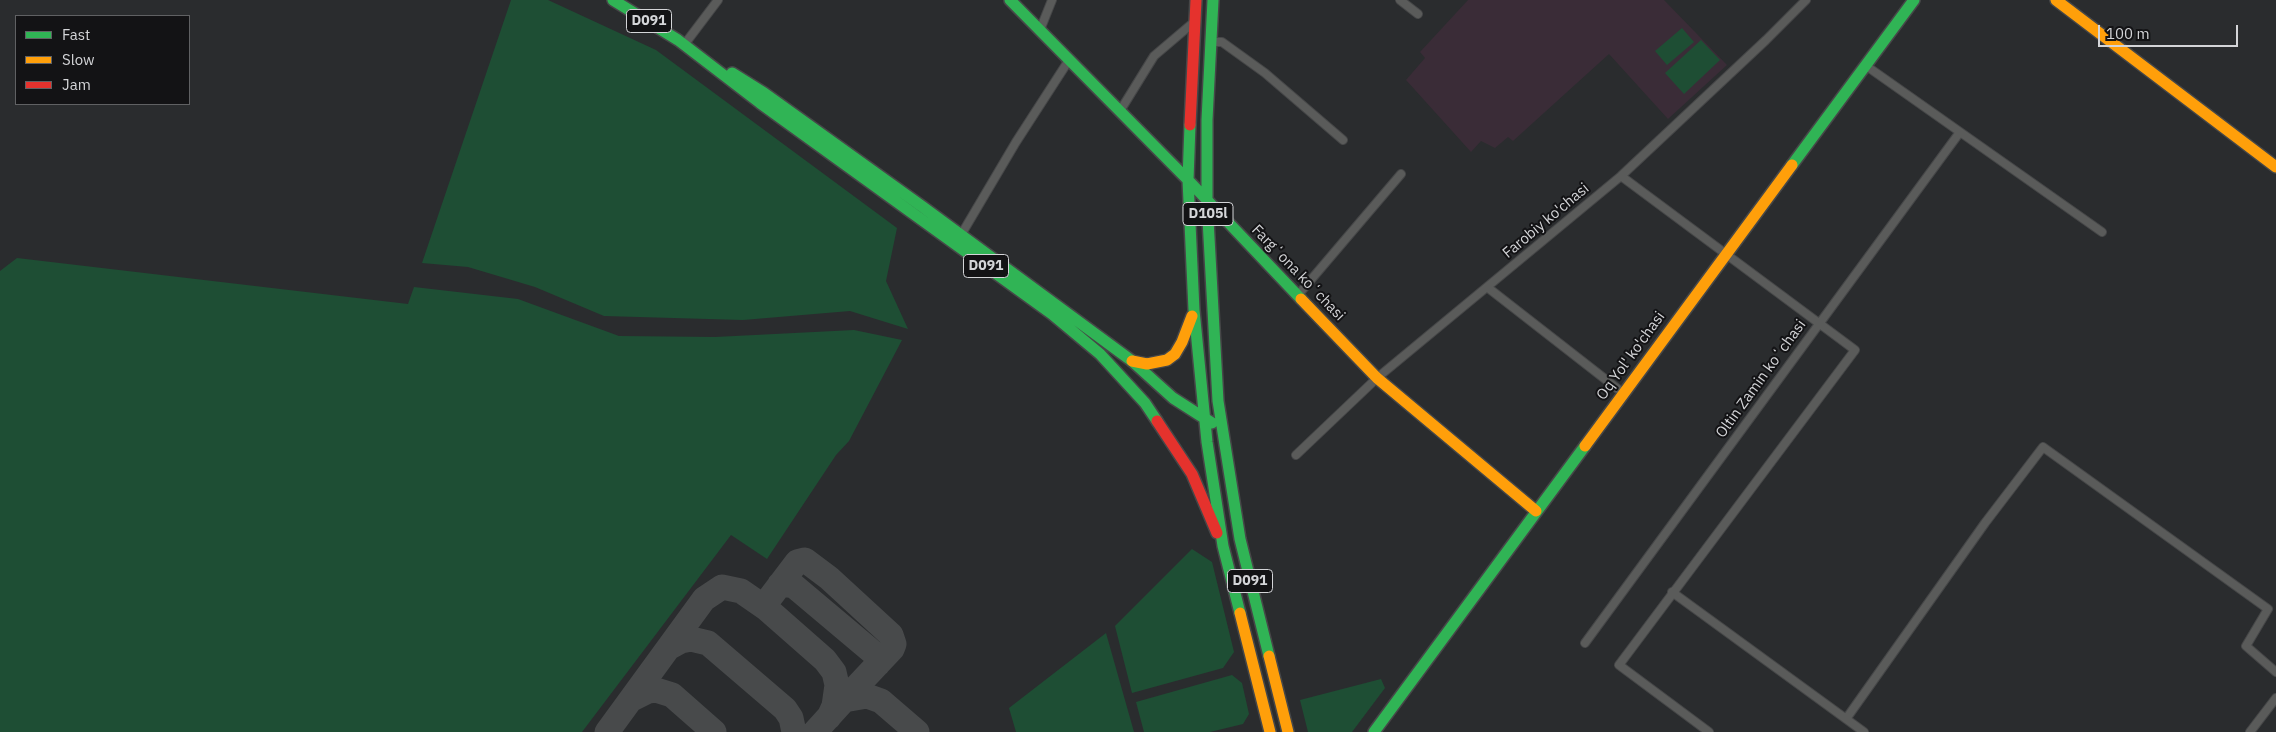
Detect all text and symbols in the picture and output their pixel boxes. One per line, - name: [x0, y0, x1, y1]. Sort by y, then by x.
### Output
- road number: D091: [626, 10, 672, 32]
- legend: [15, 15, 190, 105]
- scale bar: [2101, 15, 2241, 47]
- text: 100 m: [2106, 24, 2150, 43]
- text: Fast: [62, 25, 90, 44]
- text: Slow: [62, 50, 95, 69]
- text: Jam: [62, 75, 91, 94]
- street label: Farobiy ko'chasi: [1499, 180, 1593, 262]
- road number: D105l: [1183, 202, 1233, 225]
- street label: Fargʻona koʻchasi: [1248, 221, 1348, 325]
- road number: D091: [964, 255, 1008, 278]
- street label: Oq Yol' ko'chasi: [1593, 308, 1669, 404]
- street label: Oltin Zamin koʻchasi: [1712, 316, 1810, 442]
- road number: D091: [1228, 570, 1272, 592]

